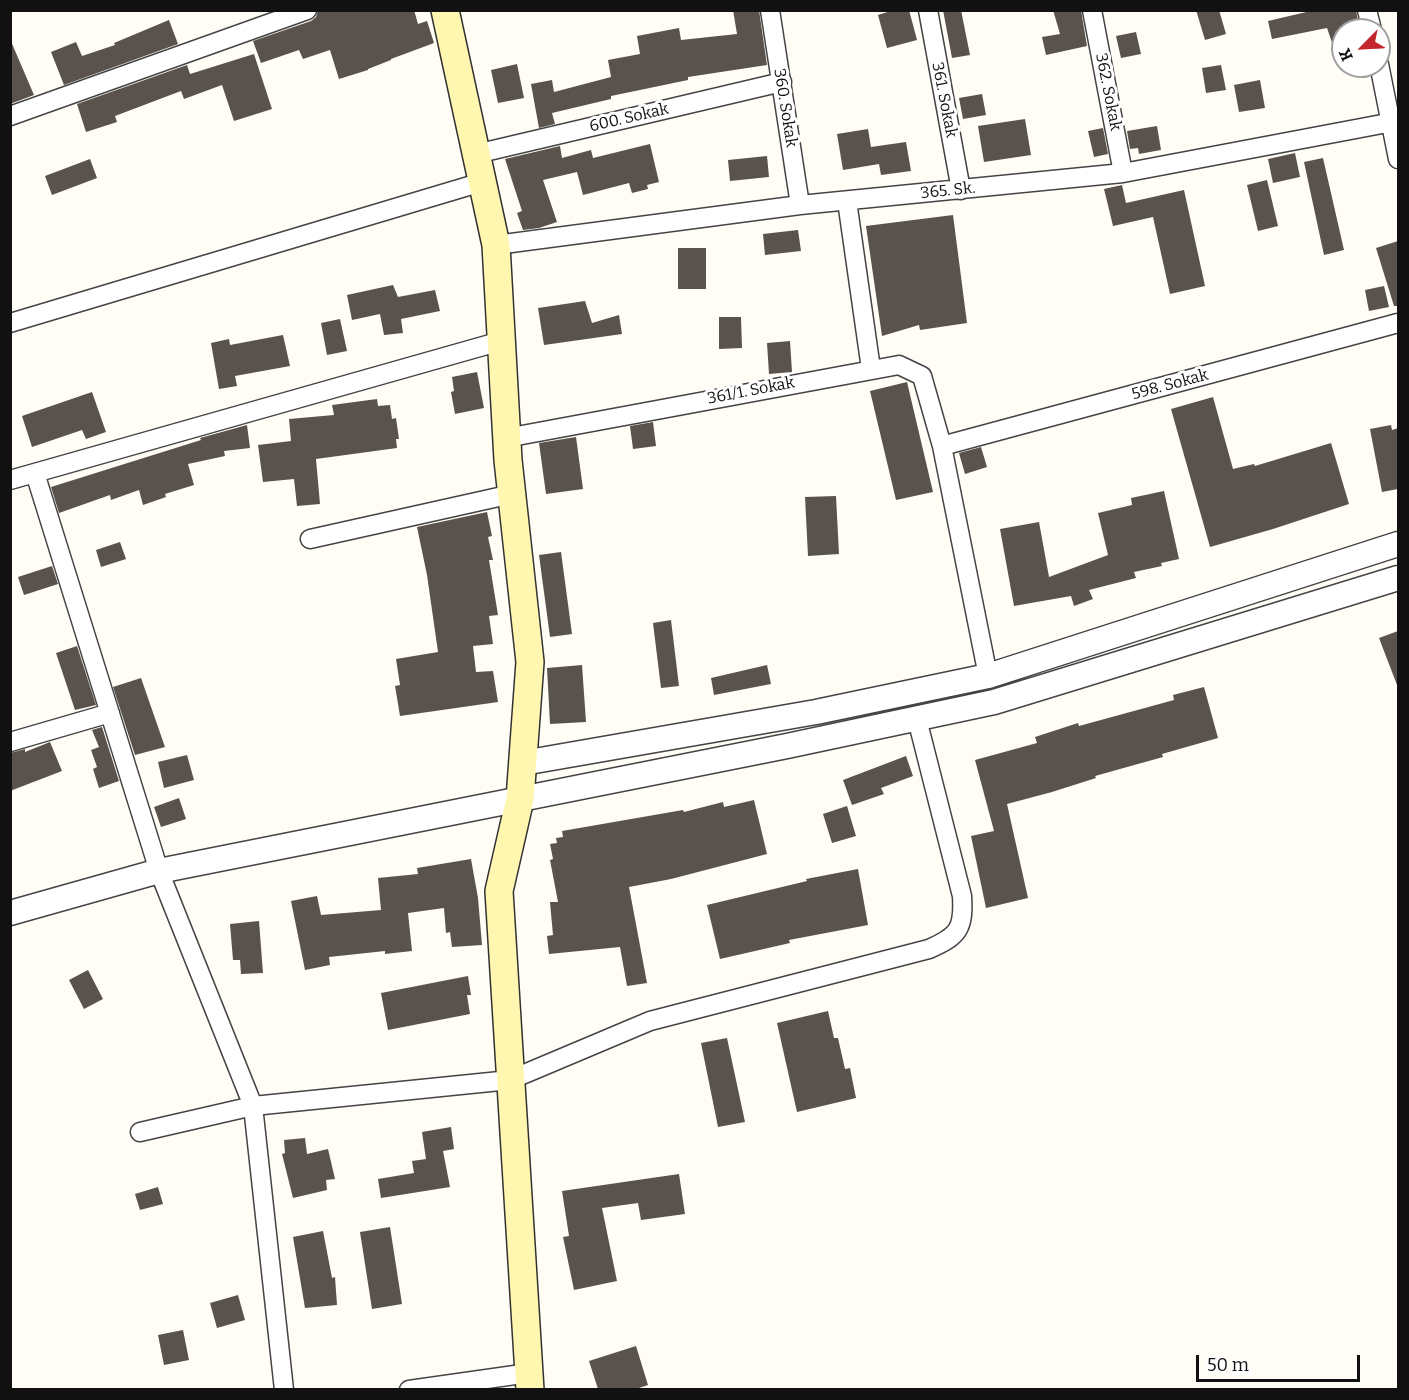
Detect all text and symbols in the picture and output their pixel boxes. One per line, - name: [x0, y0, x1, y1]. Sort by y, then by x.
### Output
- north arrow: [1331, 18, 1391, 78]
- text: K: [1335, 46, 1357, 64]
- street label: 362. Sokak: [1091, 52, 1125, 132]
- street label: 361. Sokak: [927, 61, 961, 139]
- street label: 360. Sokak: [769, 67, 801, 149]
- street label: 600. Sokak: [588, 100, 670, 136]
- street label: 365. Sk.: [920, 179, 976, 203]
- street label: 598. Sokak: [1130, 366, 1210, 404]
- street label: 361/1. Sokak: [706, 373, 796, 409]
- scale bar: [1199, 1343, 1362, 1381]
- text: 50 m: [1207, 1354, 1249, 1376]

